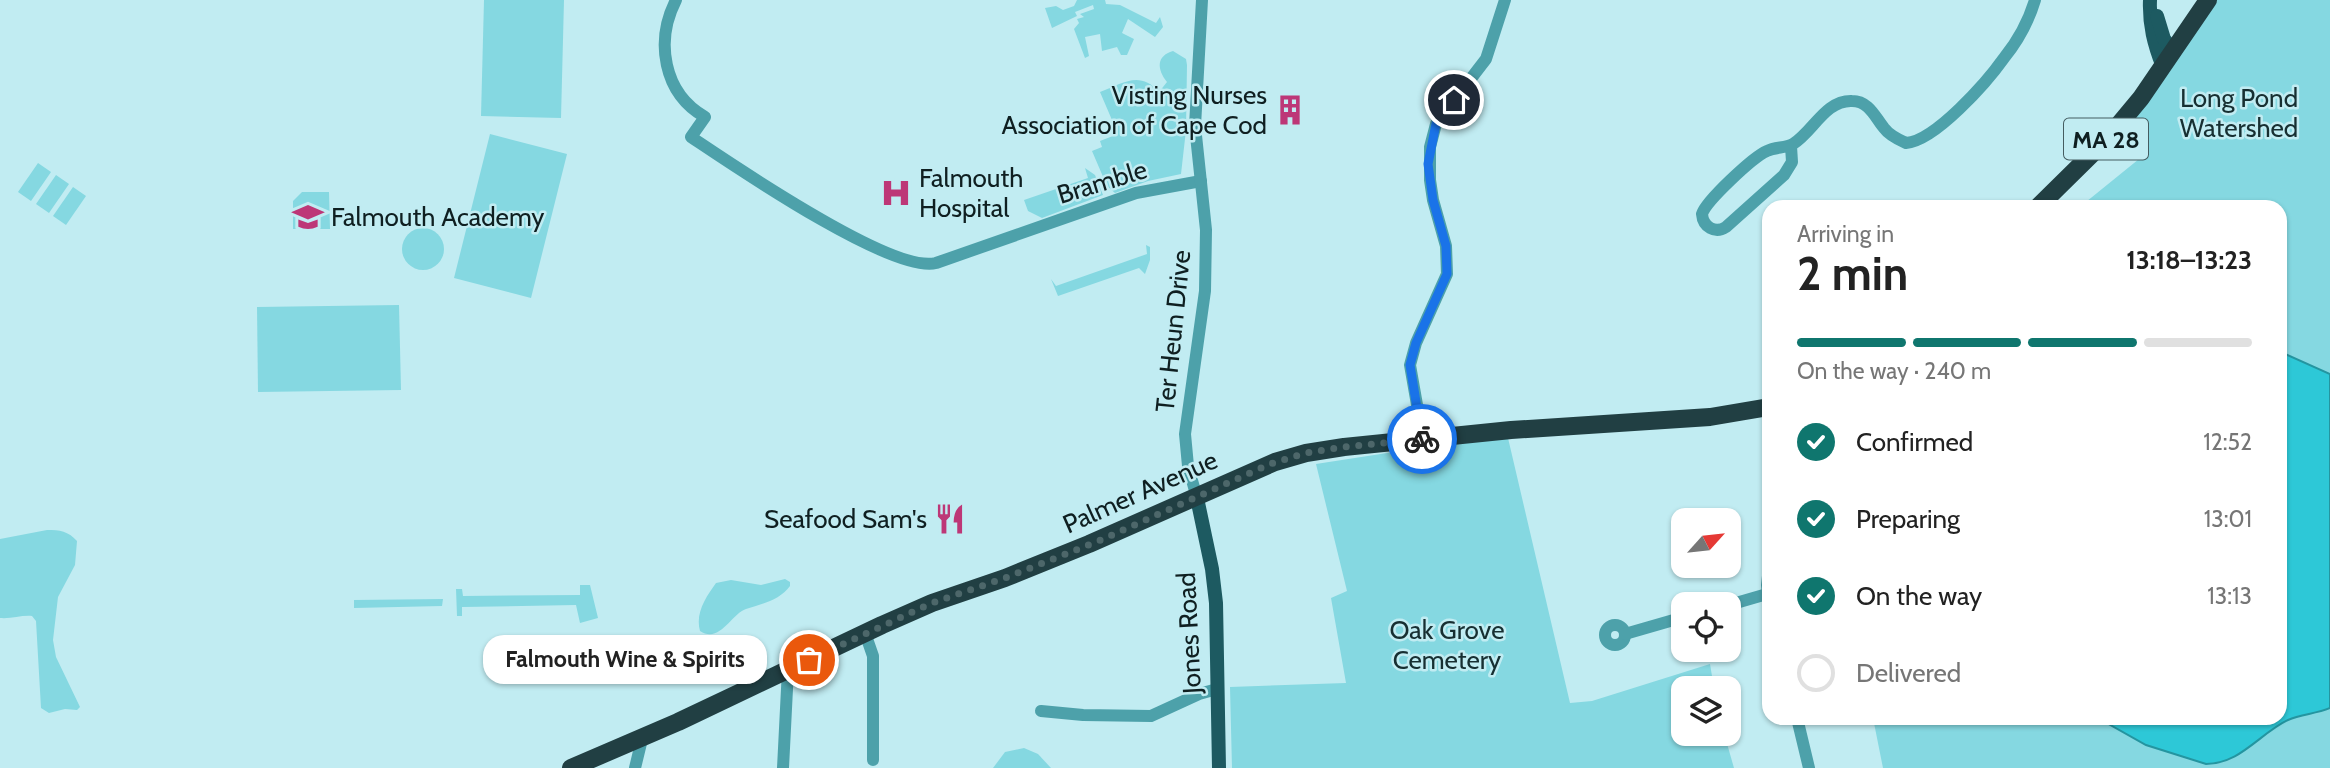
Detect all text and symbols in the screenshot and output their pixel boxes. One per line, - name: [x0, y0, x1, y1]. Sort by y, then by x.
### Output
- pin: [1424, 70, 1484, 130]
- place label: Visting Nurses Association of Cape Cod: [1002, 79, 1267, 141]
- icon: home: [1435, 81, 1473, 119]
- park label: Long Pond Watershed: [2180, 82, 2298, 144]
- building icon: Visting Nurses Association of Cape Cod: [1273, 93, 1307, 127]
- road number: MA 28: [2064, 119, 2148, 160]
- street label: Bramble: [1053, 153, 1151, 211]
- place label: Falmouth Hospital: [919, 162, 1023, 224]
- hospital icon: Falmouth Hospital: [879, 176, 913, 210]
- school or university icon: Falmouth Academy: [291, 200, 325, 234]
- place label: Falmouth Academy: [331, 201, 545, 233]
- text: Arriving in: [1797, 220, 1894, 248]
- text: 13:18–13:23: [2126, 244, 2252, 276]
- text: 2 min: [1797, 246, 1908, 302]
- street label: Ter Heun Drive: [1149, 248, 1197, 414]
- text: On the way · 240 m: [1797, 357, 1991, 385]
- courier: [1387, 404, 1457, 474]
- icon: bike: [1403, 420, 1441, 458]
- icon: check: [1797, 423, 1835, 461]
- text: Confirmed: [1856, 426, 1973, 458]
- text: 12:52: [2203, 428, 2252, 456]
- street label: Palmer Avenue: [1058, 444, 1222, 540]
- icon: check: [1797, 500, 1835, 538]
- restaurant icon: Seafood Sam's: [933, 502, 967, 536]
- place label: Seafood Sam's: [764, 503, 927, 535]
- text: Preparing: [1856, 503, 1960, 535]
- text: 13:01: [2204, 505, 2252, 533]
- north arrow: [1671, 508, 1741, 578]
- map controls: [1671, 508, 1741, 746]
- street label: Jones Road: [1170, 572, 1208, 695]
- icon: check: [1797, 577, 1835, 615]
- text: On the way: [1856, 580, 1982, 612]
- text: 13:13: [2207, 582, 2252, 610]
- button: locate: [1671, 592, 1741, 662]
- park label: Oak Grove Cemetery: [1390, 614, 1504, 676]
- pin: [779, 630, 839, 690]
- callout: Falmouth Wine & Spirits: [484, 636, 767, 684]
- icon: bag: [790, 641, 828, 679]
- text: Falmouth Wine & Spirits: [505, 645, 745, 673]
- text: Delivered: [1856, 657, 1961, 689]
- button: layers: [1671, 676, 1741, 746]

